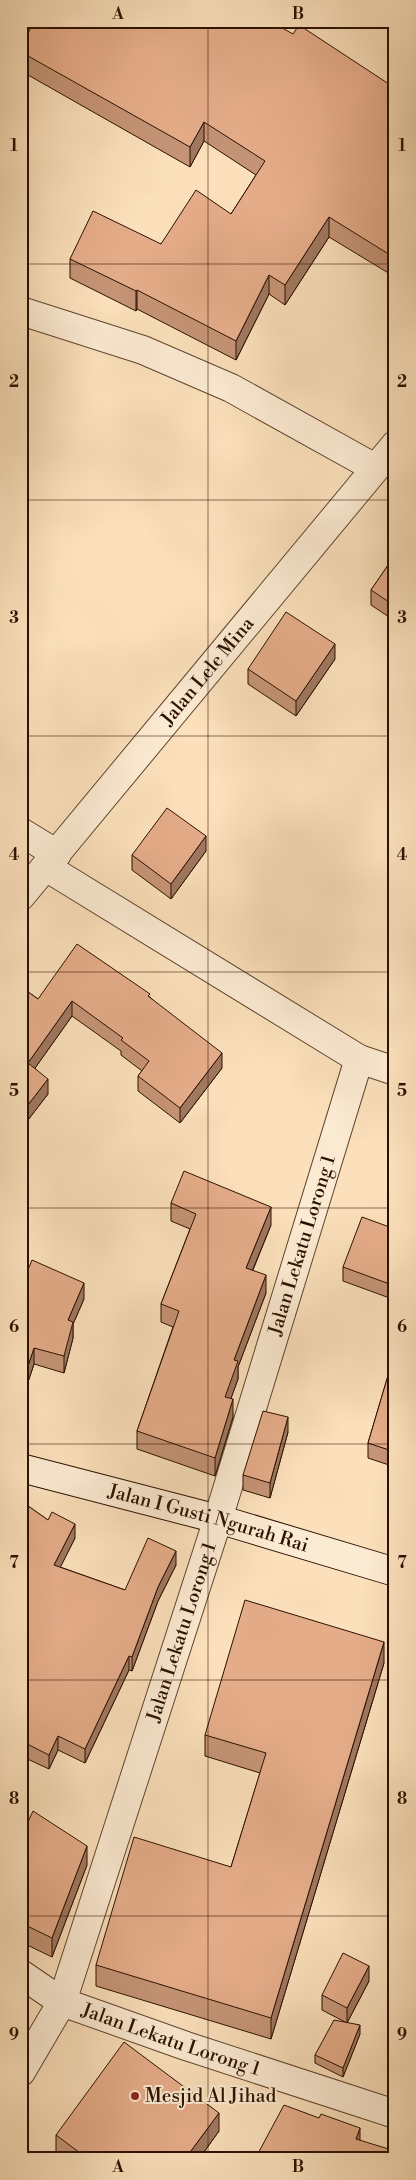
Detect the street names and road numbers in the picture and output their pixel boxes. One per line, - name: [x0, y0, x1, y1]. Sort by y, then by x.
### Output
- street label: Jalan Lele Mina: [155, 612, 259, 731]
- street label: Jalan Lekatu Lorong 1: [263, 1152, 341, 1339]
- street label: Jalan I Gusti Ngurah Rai: [105, 1479, 311, 1557]
- street label: Jalan Lekatu Lorong 1: [141, 1539, 222, 1726]
- street label: Jalan Lekatu Lorong 1: [78, 1998, 263, 2081]

